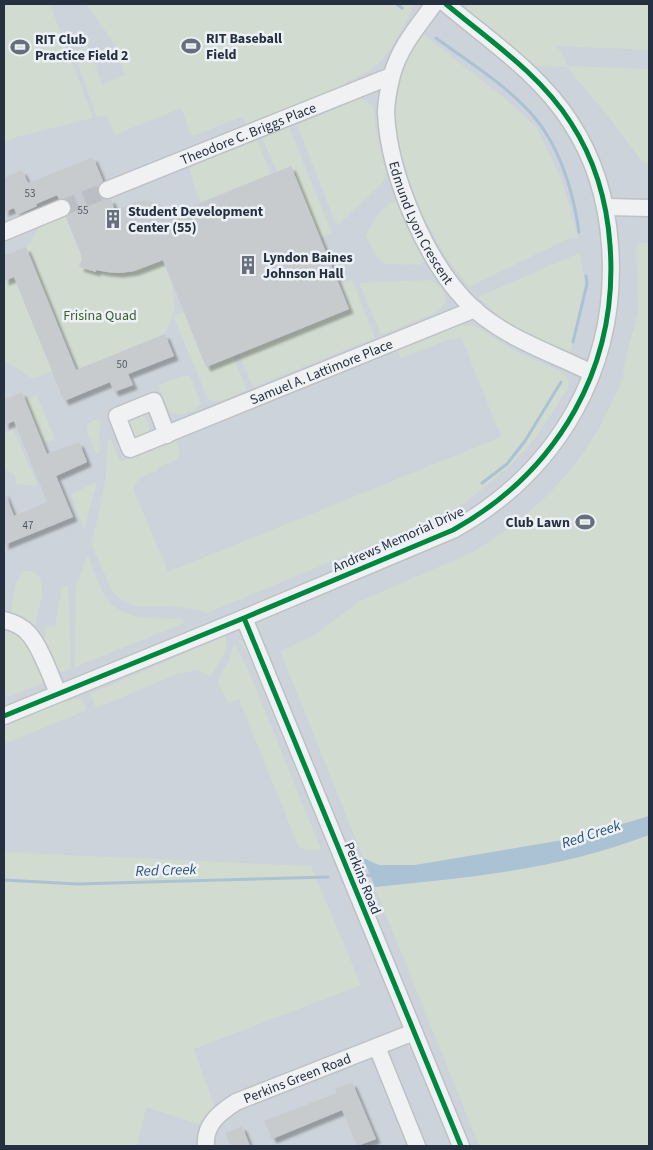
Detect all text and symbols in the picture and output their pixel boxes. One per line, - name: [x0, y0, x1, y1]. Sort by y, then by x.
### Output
- place label: RIT Baseball Field: [206, 29, 282, 65]
- place label: RIT Club Practice Field 2: [35, 30, 128, 66]
- sports icon: RIT Baseball Field: [180, 35, 202, 57]
- sports icon: RIT Club Practice Field 2: [9, 36, 31, 58]
- street label: Theodore C. Briggs Place: [177, 98, 319, 171]
- street label: Edmund Lyon Crescent: [383, 159, 458, 289]
- house number: 53: [25, 186, 35, 201]
- place label: Student Development Center (55): [128, 202, 264, 238]
- house number: 55: [78, 203, 88, 218]
- building icon: Student Development Center (55): [102, 208, 124, 230]
- place label: Lyndon Baines Johnson Hall: [263, 248, 353, 284]
- building icon: Lyndon Baines Johnson Hall: [237, 254, 259, 276]
- park label: Frisina Quad: [63, 306, 137, 326]
- street label: Samuel A. Lattimore Place: [247, 334, 396, 410]
- house number: 50: [117, 357, 127, 372]
- street label: Andrews Memorial Drive: [330, 502, 467, 578]
- sports icon: Club Lawn: [574, 511, 596, 533]
- place label: Club Lawn: [506, 513, 570, 533]
- house number: 47: [23, 518, 33, 533]
- water label: Red Creek: [559, 815, 624, 854]
- street label: Perkins Road: [339, 839, 386, 917]
- water label: Red Creek: [135, 859, 198, 882]
- street label: Perkins Green Road: [241, 1049, 354, 1109]

